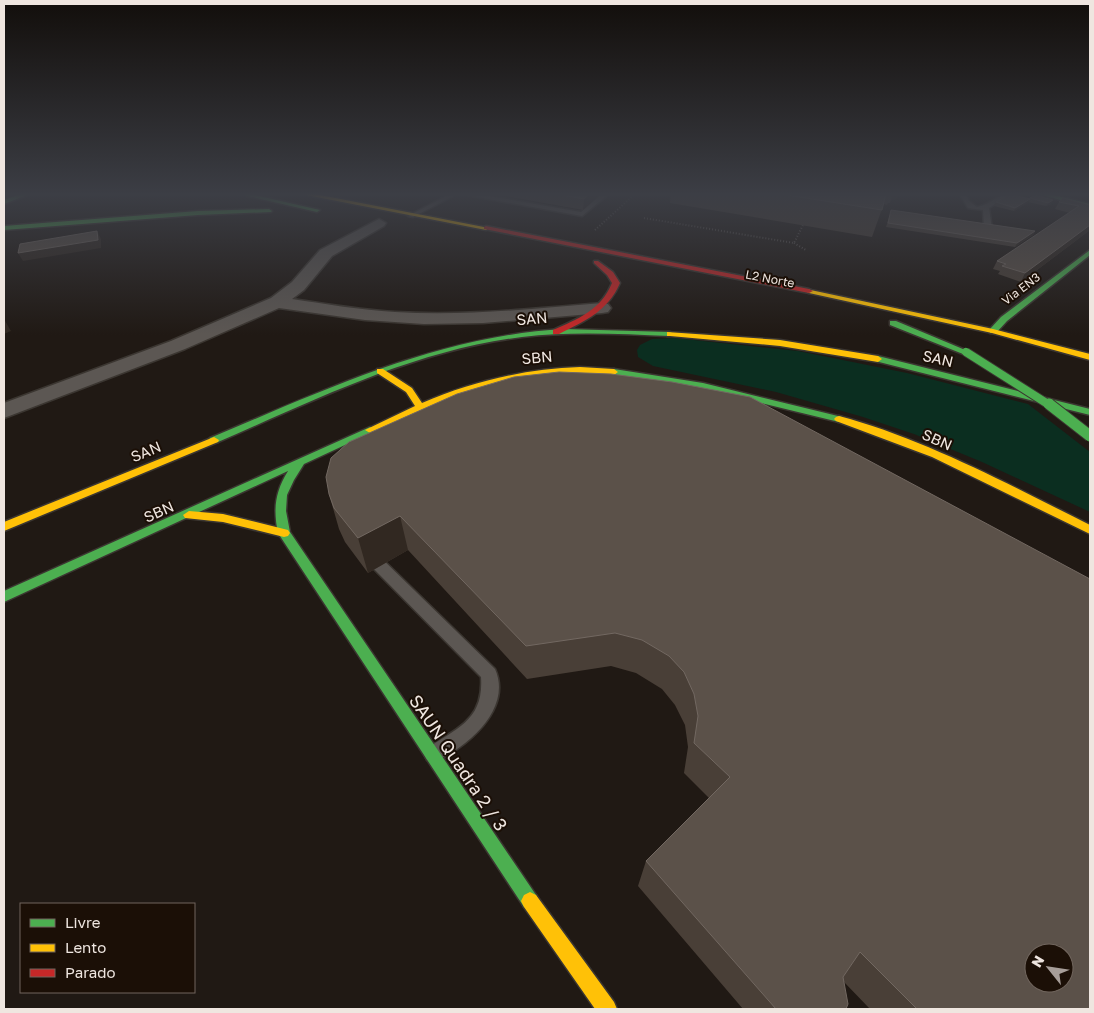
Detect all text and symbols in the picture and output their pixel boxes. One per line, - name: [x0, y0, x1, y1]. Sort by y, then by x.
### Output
- street label: L2 Norte: [744, 266, 796, 291]
- street label: Via EN3: [998, 269, 1043, 308]
- street label: SAN: [516, 308, 548, 328]
- street label: SAN: [921, 346, 955, 370]
- street label: SBN: [521, 347, 553, 367]
- street label: SBN: [920, 425, 955, 454]
- street label: SAN: [128, 437, 163, 465]
- street label: SBN: [141, 497, 176, 526]
- street label: SAUN Quadra 2 / 3: [405, 690, 513, 835]
- legend: [20, 903, 195, 993]
- text: Livre: [65, 913, 101, 931]
- text: Lento: [65, 938, 106, 956]
- north arrow: [1024, 943, 1074, 993]
- text: N: [1027, 952, 1047, 970]
- text: Parado: [65, 963, 116, 981]

